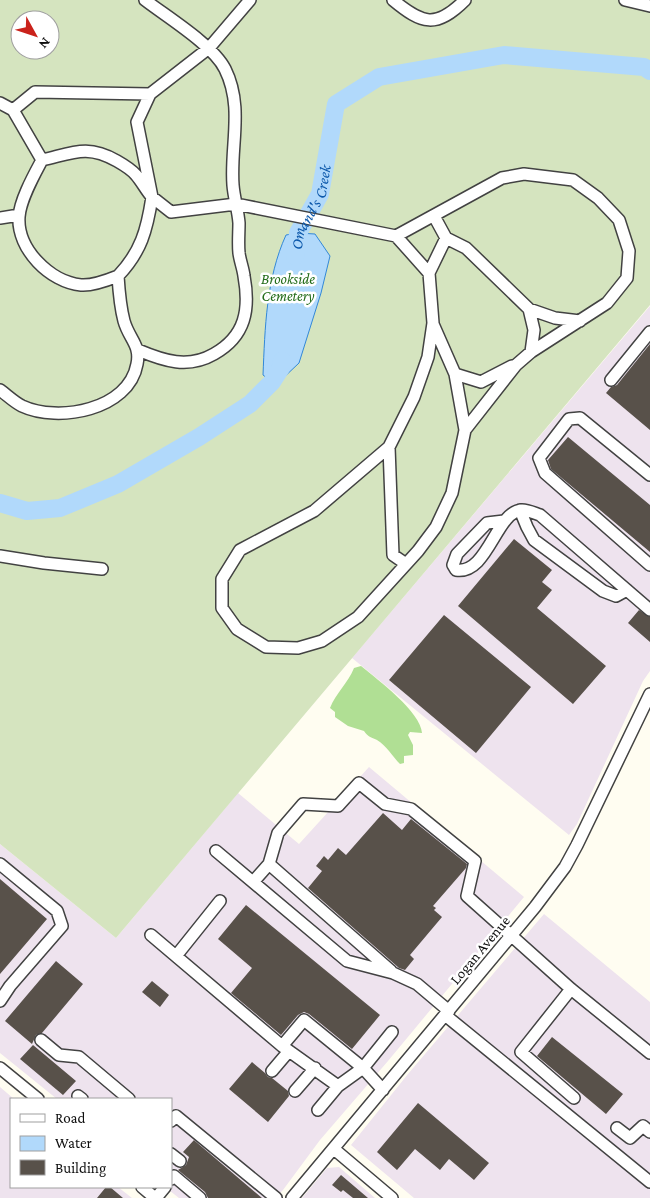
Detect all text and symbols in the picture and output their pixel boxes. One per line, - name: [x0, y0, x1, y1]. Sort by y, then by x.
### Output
- north arrow: [10, 10, 60, 60]
- text: N: [35, 35, 54, 53]
- water label: Omand's Creek: [287, 162, 334, 251]
- park label: Brookside Cemetery: [261, 271, 315, 305]
- street label: Logan Avenue: [447, 912, 514, 988]
- legend: [10, 1098, 172, 1188]
- text: Road: [55, 1110, 86, 1126]
- text: Water: [55, 1135, 92, 1151]
- text: Building: [55, 1160, 106, 1177]

